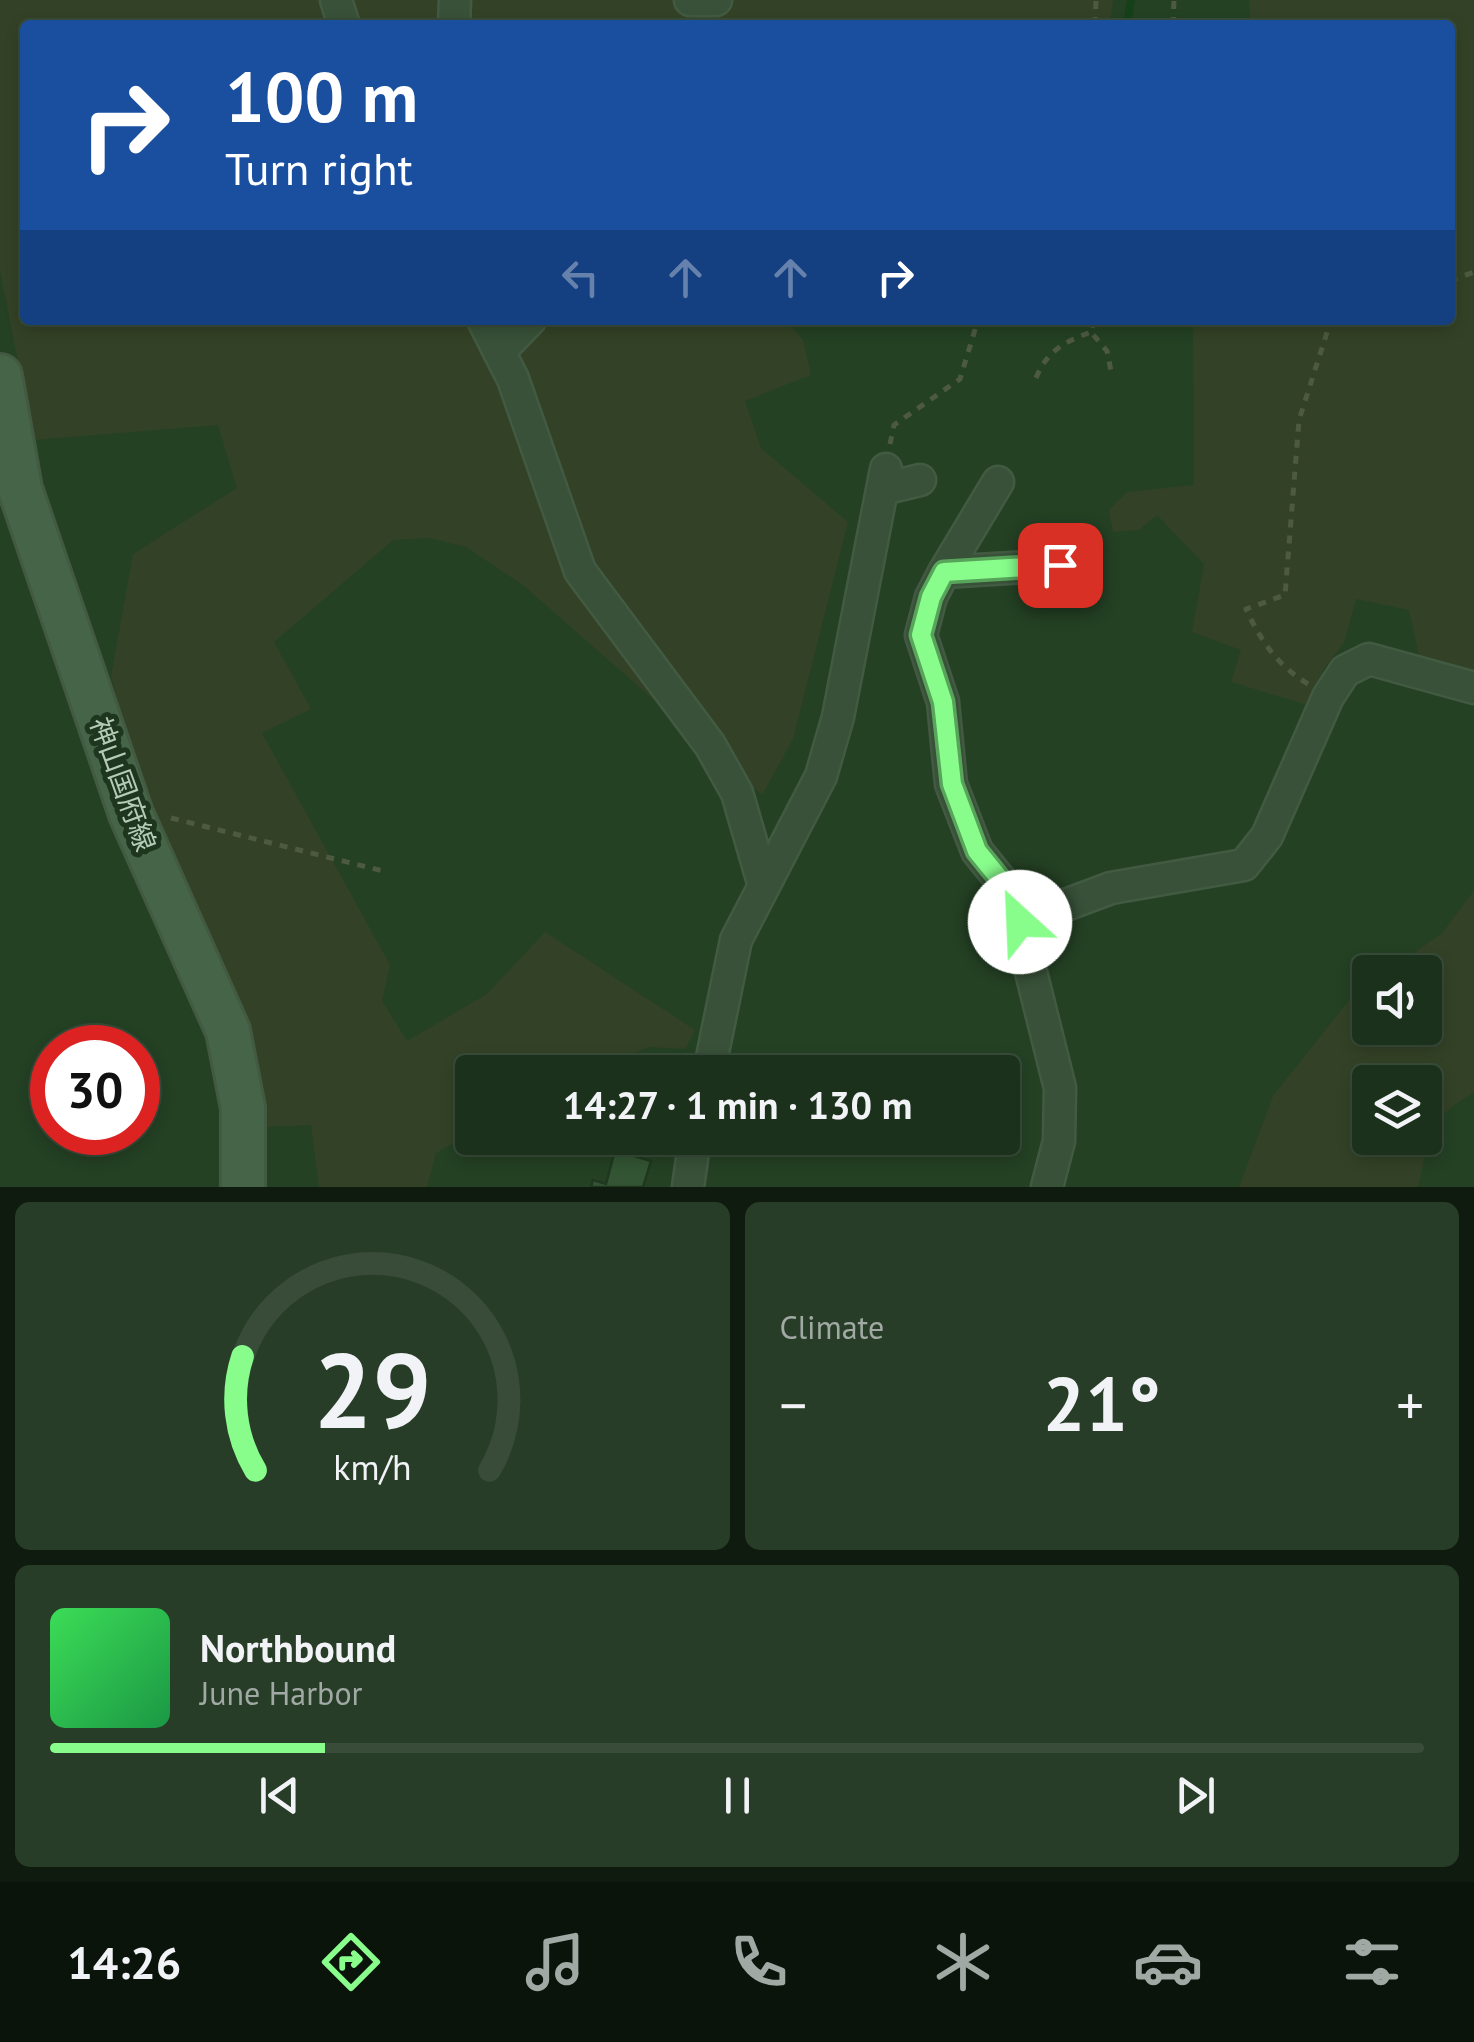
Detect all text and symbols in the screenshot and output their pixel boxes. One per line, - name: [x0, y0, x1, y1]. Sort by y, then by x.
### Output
- text: 100 m: [225, 51, 418, 141]
- icon: right: [60, 60, 190, 190]
- text: Turn right: [225, 139, 413, 197]
- icon: left: [553, 250, 608, 305]
- icon: ahead: [658, 250, 713, 305]
- icon: ahead: [763, 250, 818, 305]
- icon: right: [868, 250, 923, 305]
- pin: [1018, 523, 1103, 608]
- icon: arrive: [1033, 538, 1088, 593]
- street label: 神山国府線: [82, 712, 165, 856]
- position arrow: [968, 870, 1072, 974]
- map controls: [1352, 955, 1442, 1155]
- button: sound: [1352, 955, 1442, 1045]
- speed limit sign: 30: [30, 1025, 160, 1155]
- button: layers: [1352, 1065, 1442, 1155]
- text: 14:27 · 1 min · 130 m: [563, 1080, 912, 1129]
- text: Climate: [780, 1306, 884, 1348]
- text: 29: [313, 1322, 431, 1457]
- text: 21°: [1043, 1355, 1161, 1452]
- text: −: [780, 1369, 807, 1440]
- text: +: [1396, 1369, 1424, 1440]
- text: km/h: [333, 1444, 411, 1490]
- text: Northbound: [200, 1623, 396, 1672]
- text: June Harbor: [200, 1672, 362, 1714]
- icon: previous: [252, 1768, 307, 1823]
- icon: pause: [710, 1768, 765, 1823]
- icon: next: [1168, 1768, 1223, 1823]
- icon: directions: [316, 1927, 386, 1997]
- icon: music: [520, 1927, 590, 1997]
- icon: phone: [724, 1927, 794, 1997]
- icon: climate: [928, 1927, 998, 1997]
- icon: car: [1133, 1927, 1203, 1997]
- icon: filters: [1337, 1927, 1407, 1997]
- text: 14:26: [67, 1933, 181, 1991]

